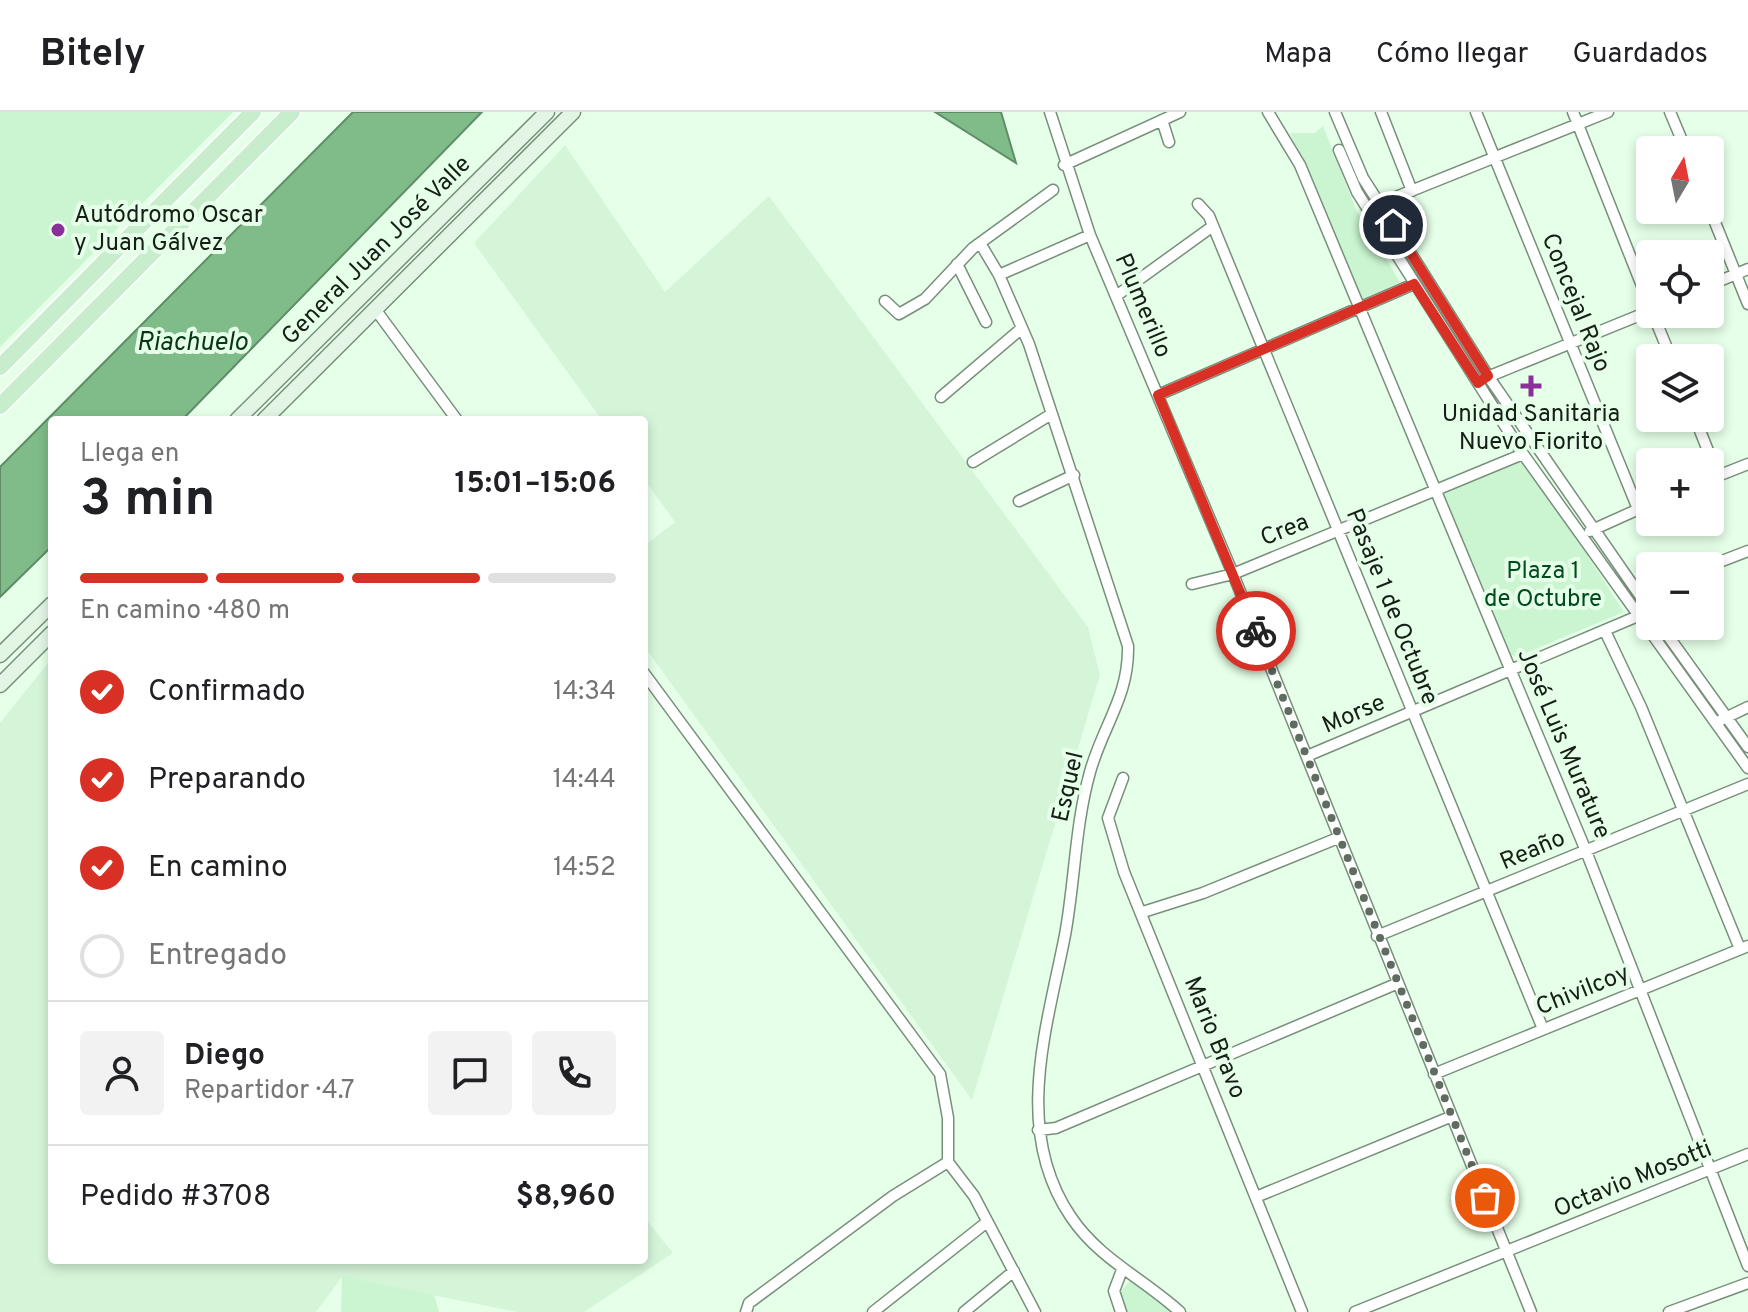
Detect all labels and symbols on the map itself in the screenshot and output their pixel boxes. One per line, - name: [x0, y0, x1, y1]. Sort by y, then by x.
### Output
- north arrow: [1636, 136, 1724, 224]
- street label: General Juan José Valle: [276, 150, 478, 352]
- pin: [1359, 191, 1427, 259]
- place label: Autódromo Oscar y Juan Gálvez: [74, 201, 263, 259]
- marker: Autódromo Oscar y Juan Gálvez: [49, 221, 67, 239]
- street label: Concejal Rajo: [1534, 229, 1616, 377]
- street label: Plumerillo: [1107, 249, 1177, 363]
- water label: Riachuelo: [136, 327, 248, 360]
- marker: Unidad Sanitaria Nuevo Fiorito: [1520, 375, 1542, 397]
- place label: Unidad Sanitaria Nuevo Fiorito: [1442, 400, 1620, 458]
- street label: Pasaje 1 de Octubre: [1338, 505, 1444, 709]
- street label: Crea: [1256, 508, 1314, 554]
- park label: Plaza 1 de Octubre: [1484, 557, 1602, 615]
- courier: [1216, 591, 1296, 671]
- street label: José Luis Murature: [1509, 644, 1617, 844]
- street label: Morse: [1318, 688, 1390, 742]
- street label: Esquel: [1046, 749, 1092, 825]
- street label: Reaño: [1496, 824, 1570, 878]
- street label: Chivilcoy: [1532, 959, 1634, 1023]
- street label: Mario Bravo: [1176, 973, 1252, 1103]
- street label: Octavio Mosotti: [1550, 1135, 1716, 1225]
- pin: [1451, 1164, 1519, 1232]

